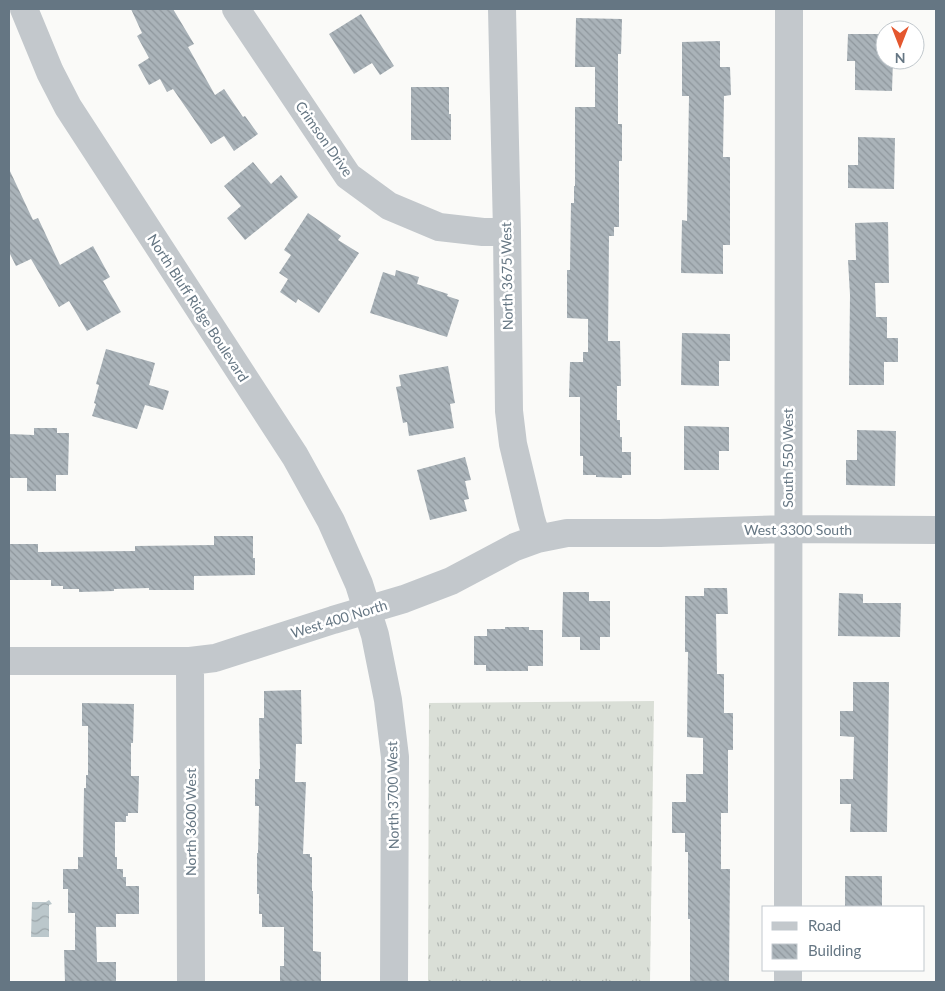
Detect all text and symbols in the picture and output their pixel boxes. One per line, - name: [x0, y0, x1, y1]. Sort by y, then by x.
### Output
- north arrow: [875, 20, 925, 70]
- text: N: [895, 50, 905, 67]
- street label: Crimson Drive: [292, 98, 357, 180]
- street label: North 3675 West: [497, 222, 516, 330]
- street label: North Bluff Ridge Boulevard: [144, 231, 253, 385]
- street label: South 550 West: [779, 408, 796, 508]
- street label: West 3300 South: [744, 521, 852, 538]
- street label: West 400 North: [289, 596, 389, 641]
- street label: North 3700 West: [383, 741, 402, 849]
- street label: North 3600 West: [182, 768, 199, 876]
- legend: [762, 906, 925, 971]
- text: Road: [808, 916, 841, 934]
- text: Building: [808, 941, 861, 959]

